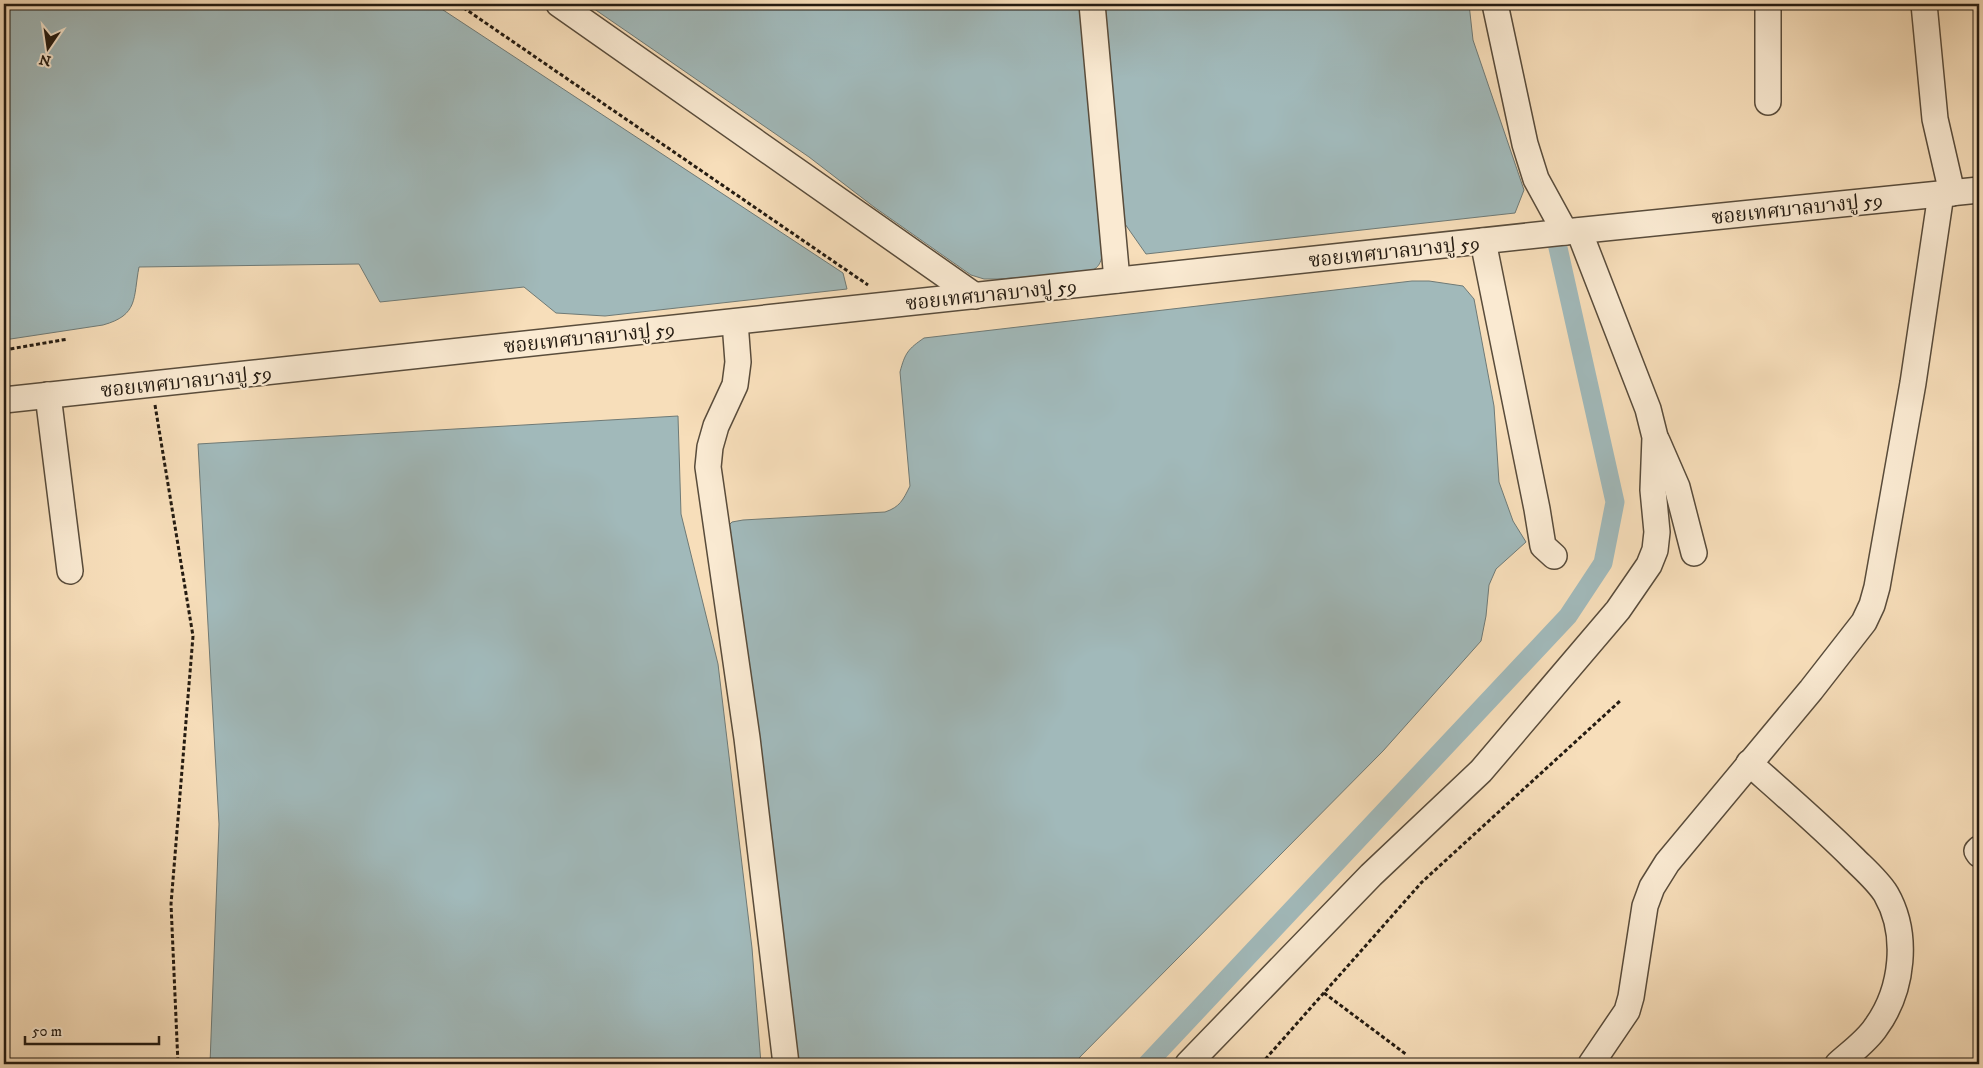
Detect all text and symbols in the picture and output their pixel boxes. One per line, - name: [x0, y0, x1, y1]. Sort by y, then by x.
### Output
- north arrow: [22, 22, 72, 72]
- text: N: [37, 50, 53, 70]
- street label: ซอยเทศบาลบางปู 59: [1710, 188, 1884, 231]
- street label: ซอยเทศบาลบางปู 59: [1307, 231, 1481, 274]
- street label: ซอยเทศบาลบางปู 59: [904, 274, 1078, 317]
- street label: ซอยเทศบาลบางปู 59: [502, 317, 676, 360]
- street label: ซอยเทศบาลบางปู 59: [99, 361, 273, 404]
- scale bar: [25, 1013, 159, 1045]
- text: 50 m: [32, 1022, 62, 1041]

